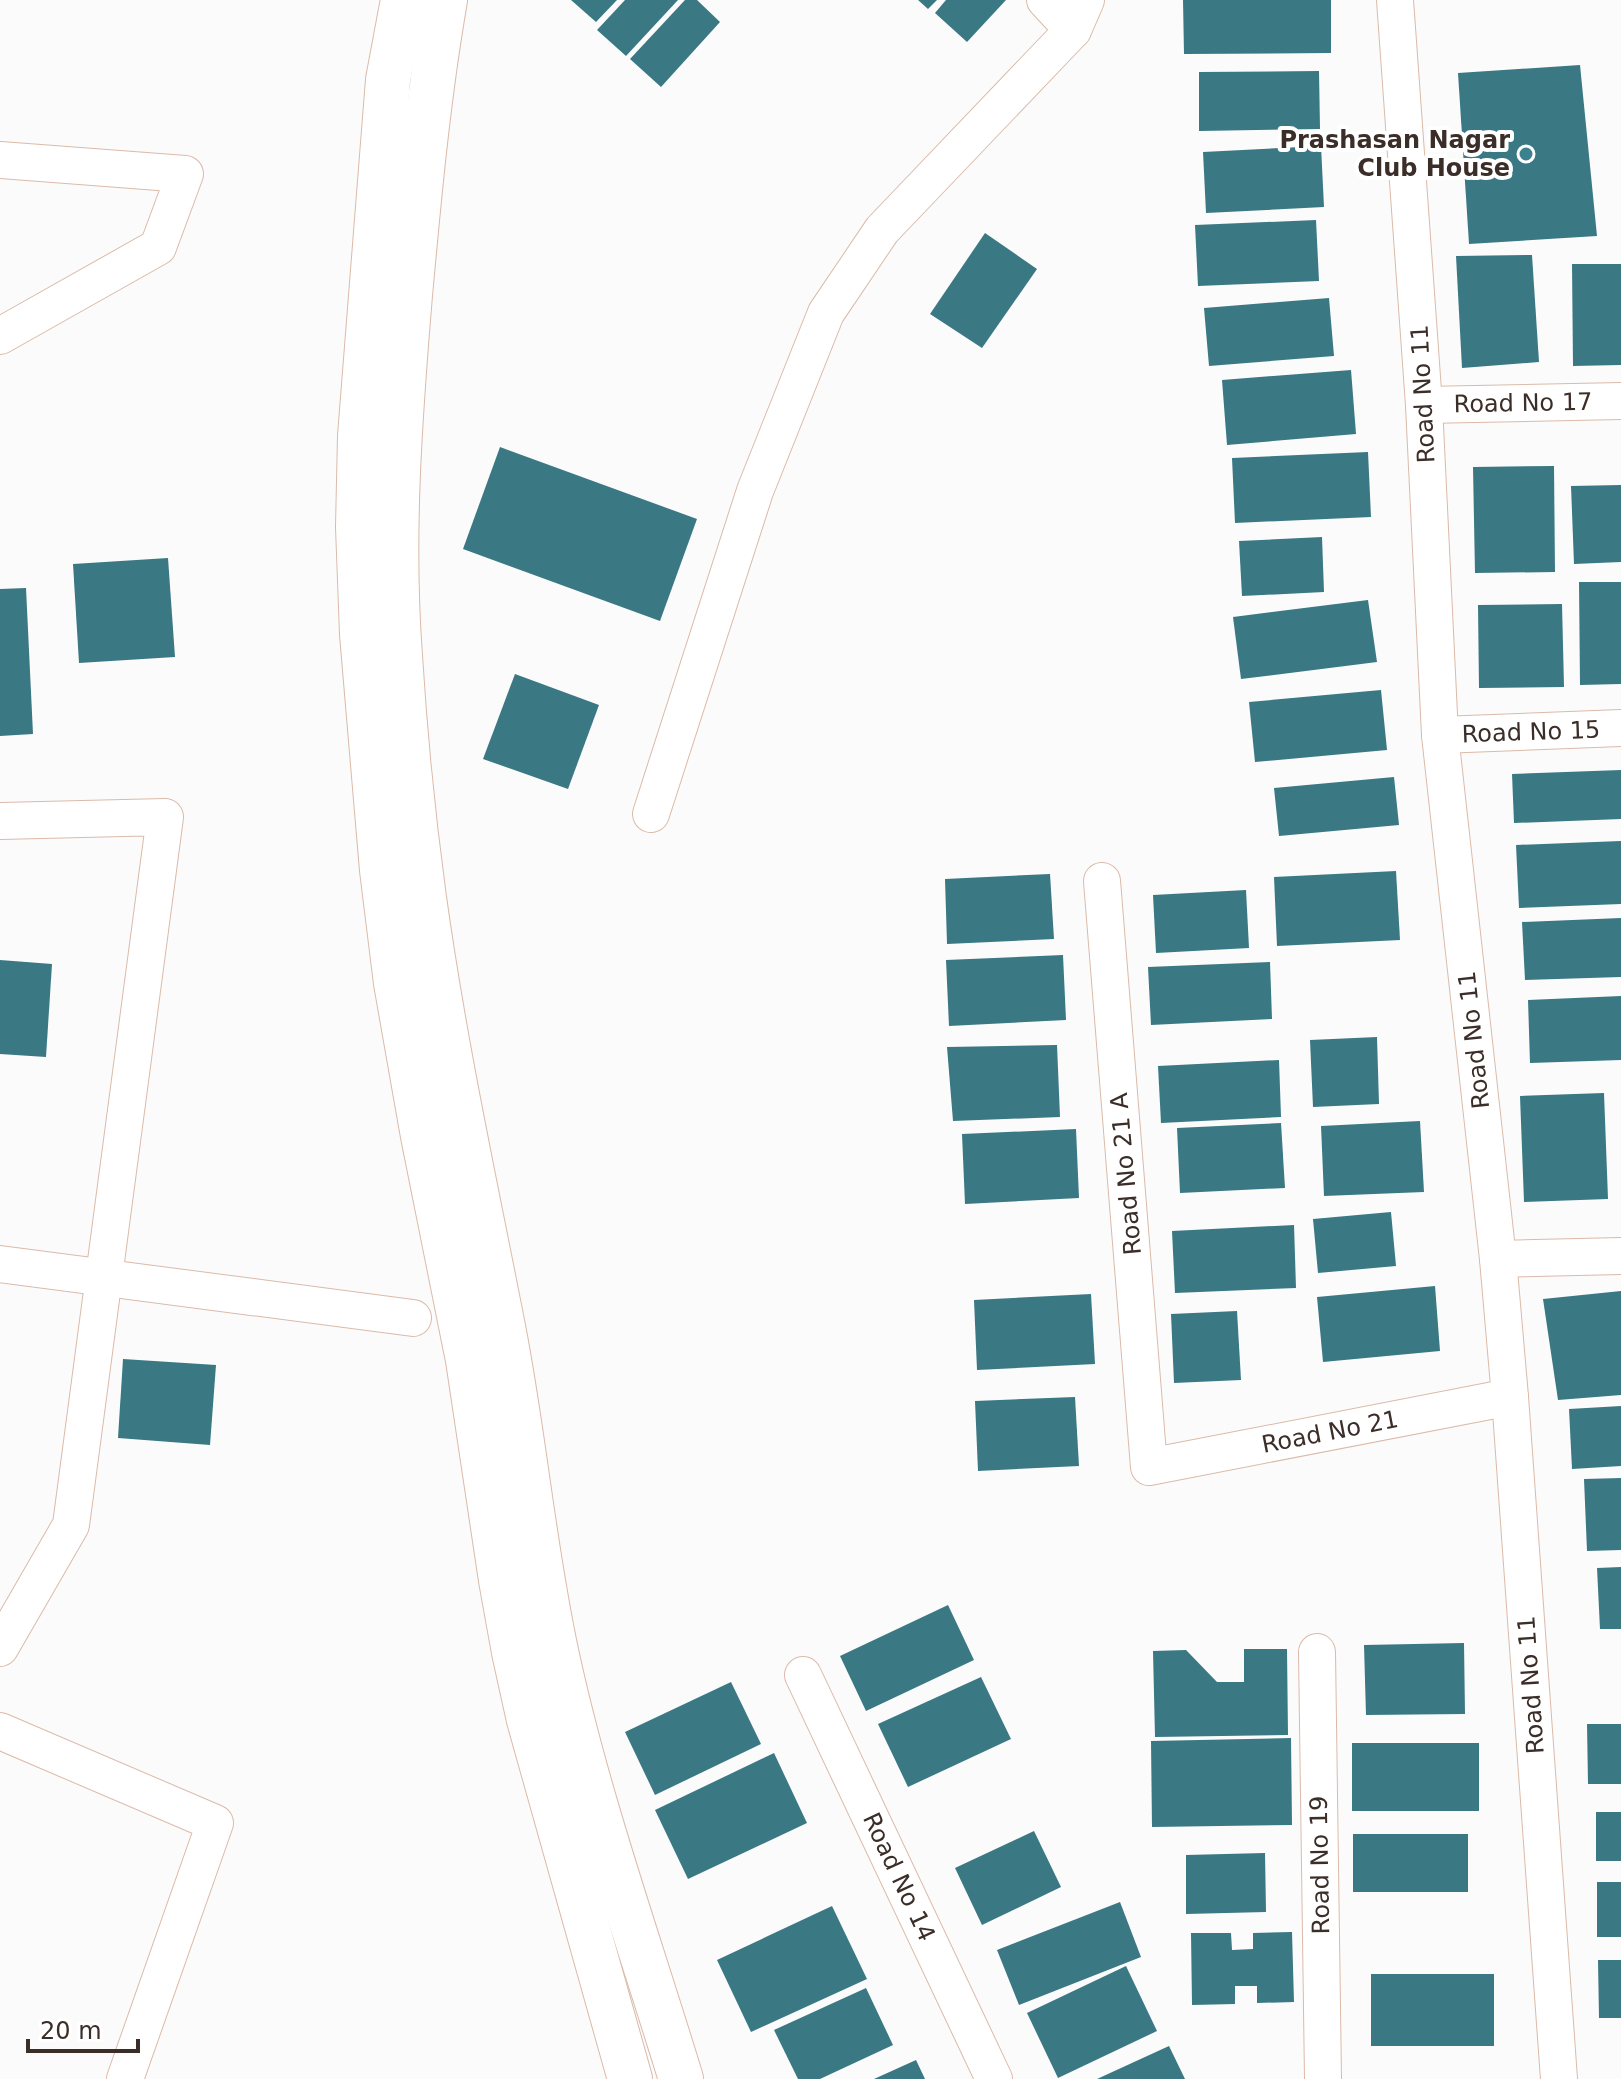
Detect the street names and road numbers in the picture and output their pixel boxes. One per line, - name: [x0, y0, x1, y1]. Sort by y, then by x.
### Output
- street label: Road No 11: [1405, 324, 1441, 464]
- street label: Road No 17: [1453, 388, 1593, 418]
- street label: Road No 15: [1461, 716, 1601, 748]
- street label: Road No 11: [1453, 970, 1495, 1110]
- street label: Road No 21 A: [1105, 1091, 1147, 1256]
- street label: Road No 21: [1259, 1405, 1401, 1459]
- street label: Road No 11: [1512, 1615, 1550, 1755]
- street label: Road No 19: [1305, 1795, 1335, 1935]
- street label: Road No 14: [857, 1808, 941, 1946]

